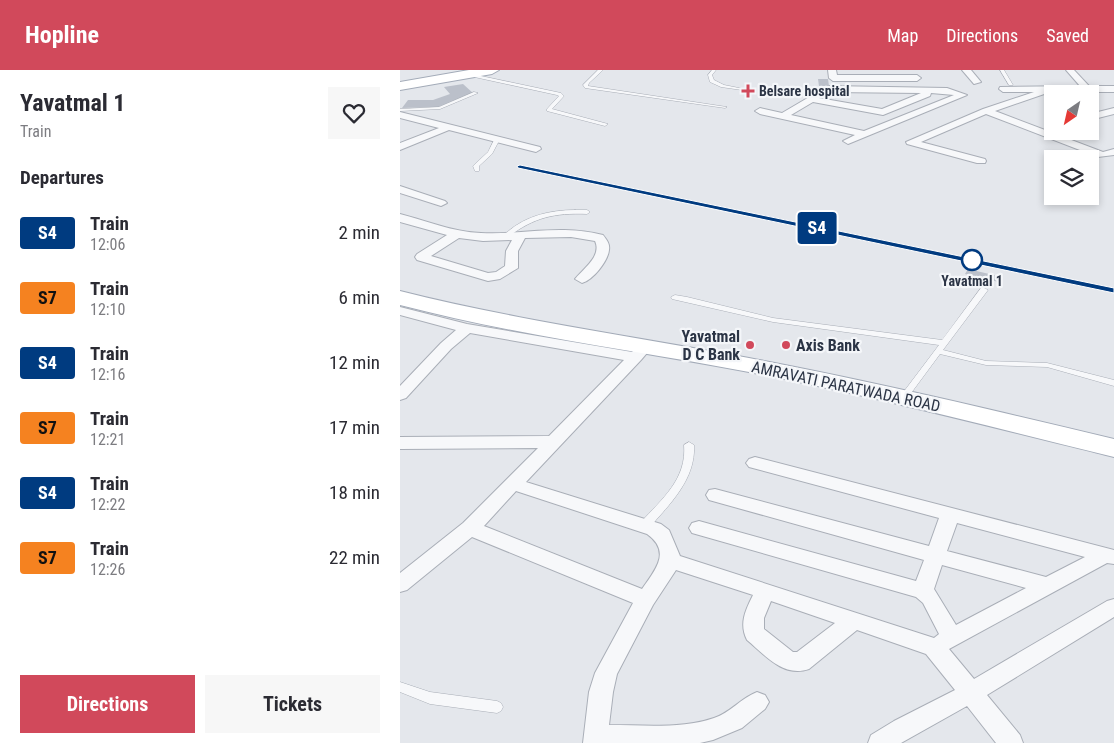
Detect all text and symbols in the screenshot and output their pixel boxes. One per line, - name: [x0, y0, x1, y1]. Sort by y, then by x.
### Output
- text: Hopline: [25, 21, 99, 49]
- text: Map: [887, 25, 918, 46]
- text: Directions: [946, 25, 1018, 46]
- text: Saved: [1046, 25, 1089, 46]
- place label: Belsare hospital: [759, 83, 850, 99]
- marker: Belsare hospital: [741, 84, 755, 98]
- north arrow: [1044, 85, 1099, 140]
- map controls: [1044, 85, 1099, 205]
- button: heart: [328, 87, 380, 139]
- text: Yavatmal 1: [20, 89, 126, 117]
- text: Train: [20, 122, 51, 141]
- button: layers: [1044, 150, 1099, 205]
- text: Departures: [20, 166, 104, 189]
- text: Train: [90, 212, 129, 235]
- line badge: S4: [794, 212, 840, 244]
- text: S4: [808, 217, 826, 238]
- text: 2 min: [338, 221, 380, 244]
- text: S4: [38, 222, 57, 243]
- text: 12:06: [90, 235, 125, 254]
- marker: Yavatmal 1: [961, 249, 983, 271]
- place label: Yavatmal 1: [941, 273, 1003, 289]
- text: Train: [90, 277, 129, 300]
- text: 6 min: [338, 286, 380, 309]
- text: S7: [38, 287, 57, 308]
- text: 12:10: [90, 300, 125, 319]
- place label: Yavatmal D C Bank: [681, 327, 740, 364]
- place label: Axis Bank: [796, 336, 860, 355]
- marker: Yavatmal D C Bank: [744, 339, 756, 351]
- marker: Axis Bank: [780, 339, 792, 351]
- text: Train: [90, 342, 129, 365]
- text: 12 min: [329, 351, 380, 374]
- text: S4: [38, 352, 57, 373]
- street label: AMRAVATI PARATWADA ROAD: [750, 357, 942, 416]
- text: 12:16: [90, 365, 125, 384]
- text: Train: [90, 407, 129, 430]
- text: 17 min: [329, 416, 380, 439]
- text: S7: [38, 417, 57, 438]
- text: 12:21: [90, 430, 125, 449]
- text: Train: [90, 472, 129, 495]
- text: 18 min: [329, 481, 380, 504]
- text: S4: [38, 482, 57, 503]
- text: 12:22: [90, 495, 125, 514]
- text: Train: [90, 537, 129, 560]
- text: 22 min: [329, 546, 380, 569]
- text: S7: [38, 547, 57, 568]
- text: 12:26: [90, 560, 125, 579]
- button: Directions: [20, 675, 195, 733]
- button: Tickets: [205, 675, 380, 733]

